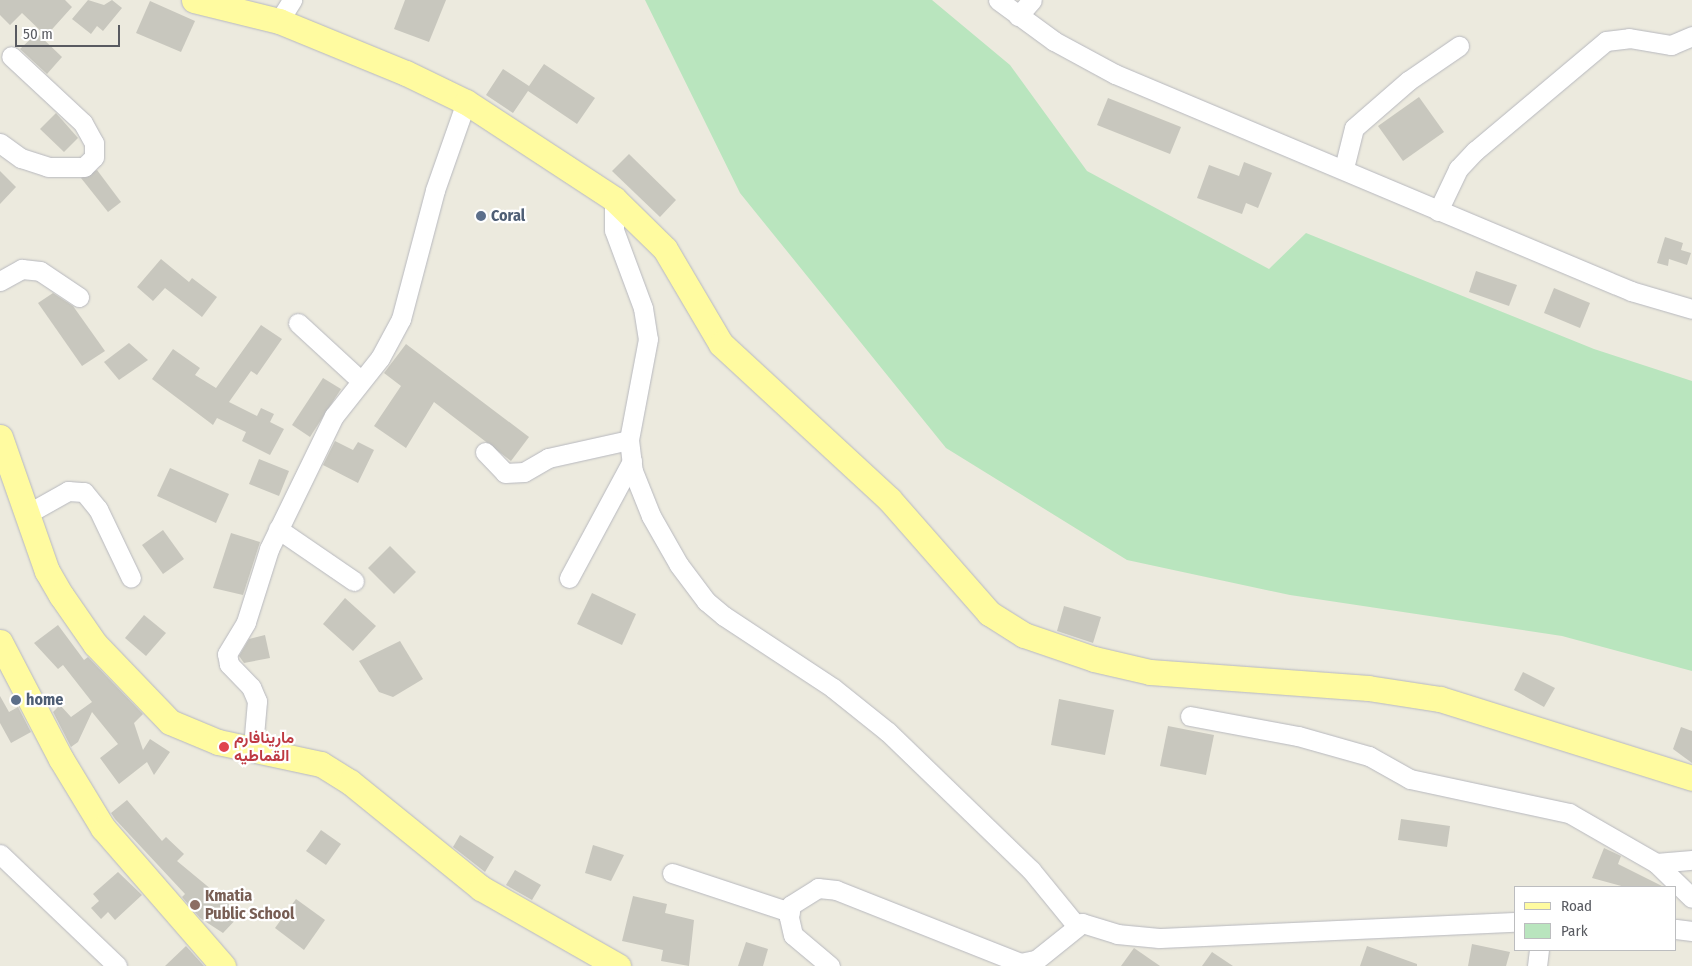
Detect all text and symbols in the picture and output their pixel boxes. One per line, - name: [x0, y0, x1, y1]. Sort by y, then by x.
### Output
- scale bar: [18, 15, 122, 47]
- text: 50 m: [23, 25, 53, 43]
- place label: Coral: [491, 206, 525, 226]
- marker: Coral: [475, 210, 487, 222]
- place label: home: [26, 690, 63, 710]
- marker: home: [10, 694, 22, 706]
- place label: مارينافارم القماطيه: [234, 728, 294, 766]
- marker: مارينافارم القماطيه: [218, 741, 230, 753]
- place label: Kmatia Public School: [205, 886, 294, 924]
- legend: [1514, 886, 1677, 951]
- text: Road: [1561, 897, 1592, 915]
- marker: Kmatia Public School: [189, 899, 201, 911]
- text: Park: [1561, 922, 1588, 940]

